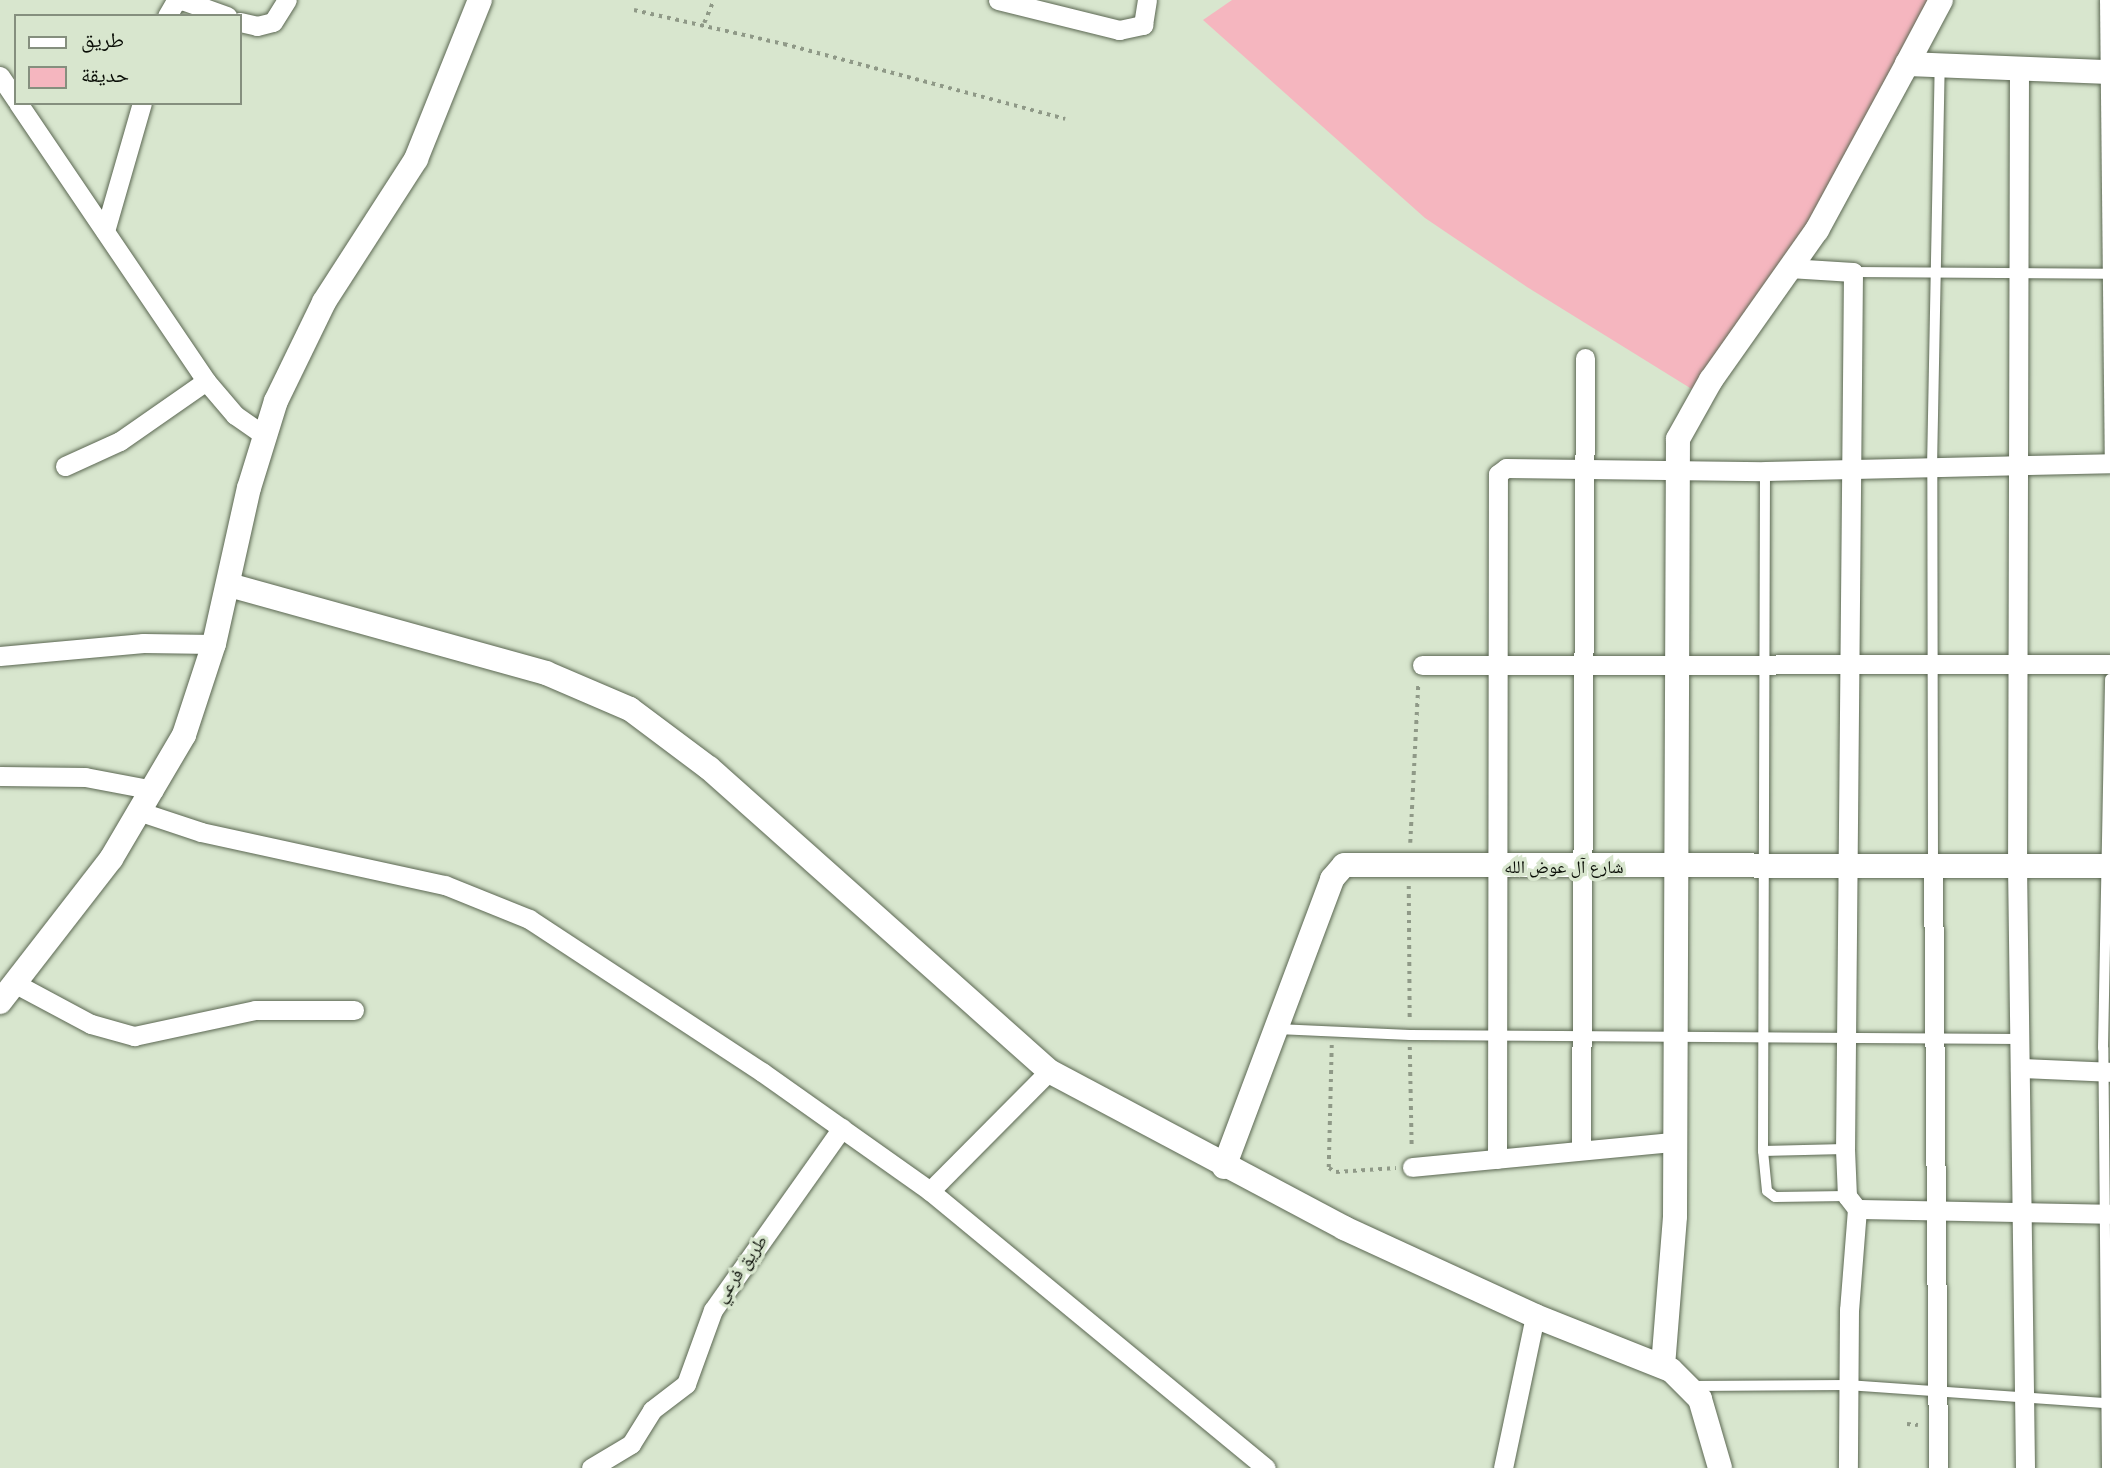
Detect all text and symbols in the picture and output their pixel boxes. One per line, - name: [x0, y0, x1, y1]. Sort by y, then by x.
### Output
- legend: [14, 14, 242, 105]
- text: طريق: [81, 25, 124, 54]
- text: حديقة: [81, 60, 129, 89]
- street label: شارع آل عوض الله: [1504, 856, 1624, 878]
- street label: طريق فرعي: [710, 1231, 772, 1307]

